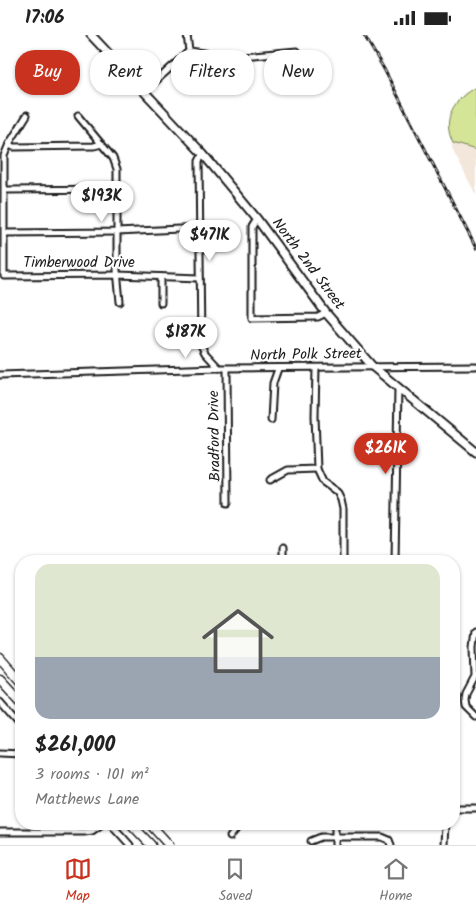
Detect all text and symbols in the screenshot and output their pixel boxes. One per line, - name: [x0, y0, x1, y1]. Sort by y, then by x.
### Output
- text: 17:06: [25, 3, 64, 33]
- chip: Buy: [15, 50, 80, 95]
- chip: Rent: [90, 50, 161, 95]
- chip: Filters: [171, 50, 254, 95]
- chip: New: [264, 50, 332, 95]
- pin: $193K: [67, 181, 137, 223]
- text: $193K: [82, 184, 122, 209]
- street label: North 2nd Street: [265, 213, 351, 315]
- pin: $471K: [175, 219, 245, 262]
- text: $471K: [190, 223, 230, 248]
- street label: Timberwood Drive: [23, 251, 135, 275]
- pin: $187K: [151, 317, 221, 359]
- text: $187K: [166, 320, 206, 345]
- street label: North Polk Street: [250, 342, 362, 368]
- street label: Bradford Drive: [202, 390, 228, 482]
- pin: $261K: [351, 433, 421, 475]
- text: $261K: [365, 436, 407, 461]
- icon: home: [193, 596, 283, 686]
- text: $261,000: [35, 729, 115, 762]
- text: 3 rooms · 101 m²: [35, 762, 149, 787]
- text: Matthews Lane: [35, 787, 139, 812]
- tab: Map: [64, 855, 92, 907]
- tab: Saved: [219, 855, 252, 907]
- tab: Home: [379, 855, 412, 907]

